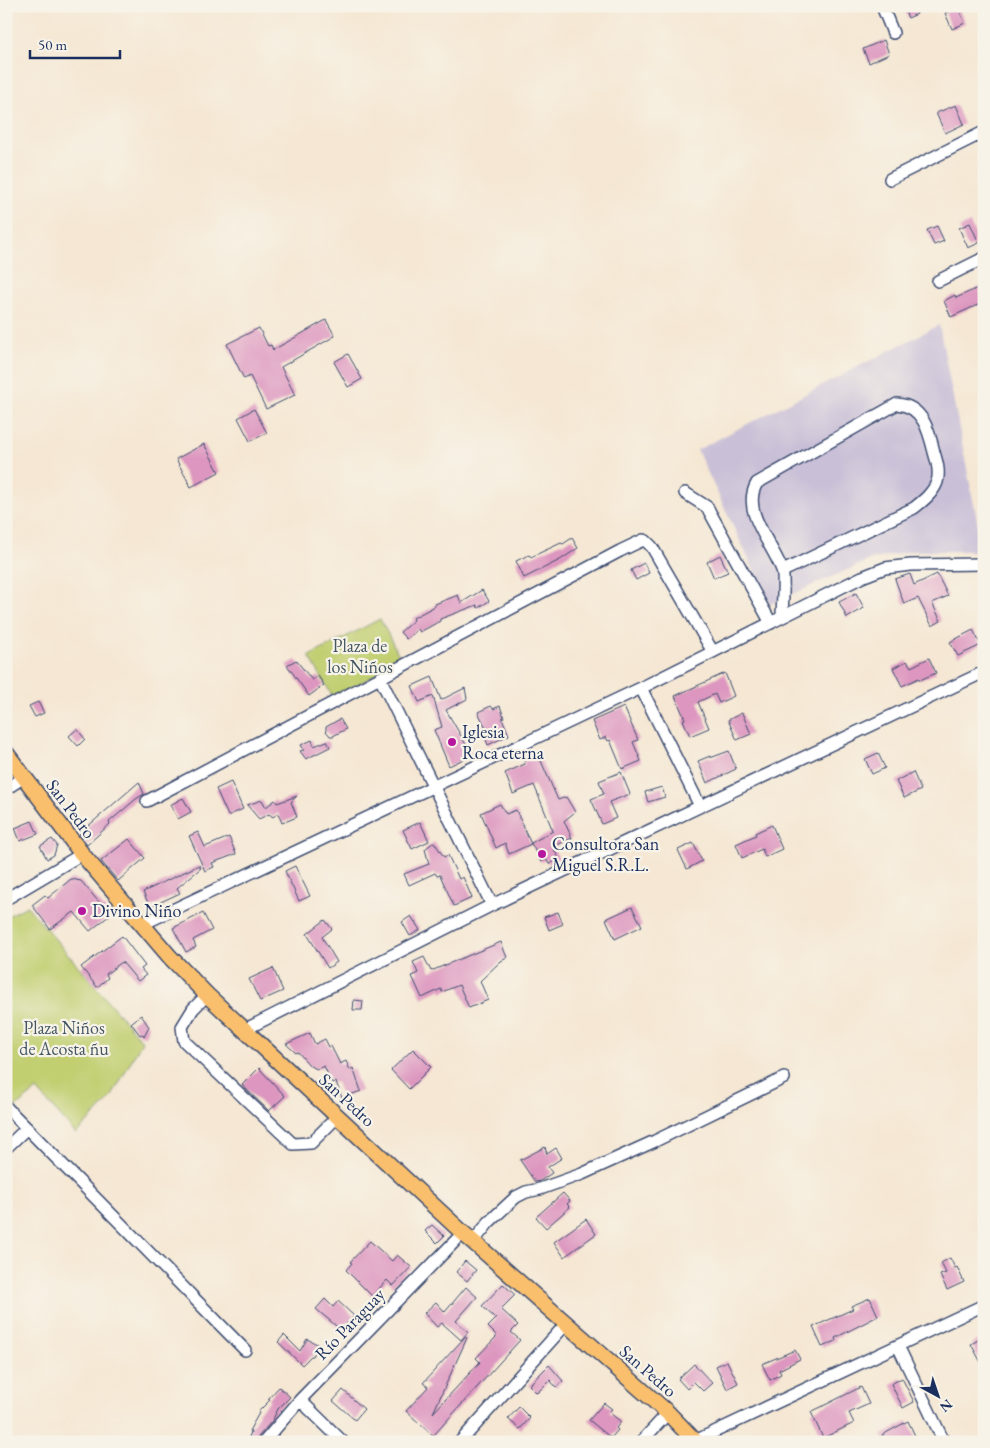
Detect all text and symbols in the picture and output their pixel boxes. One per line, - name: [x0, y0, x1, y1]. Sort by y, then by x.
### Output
- scale bar: [30, 28, 120, 60]
- text: 50 m: [38, 35, 67, 54]
- park label: Plaza de los Niños: [327, 634, 393, 678]
- place label: Iglesia Roca eterna: [462, 720, 545, 764]
- marker: Iglesia Roca eterna: [446, 736, 458, 748]
- street label: San Pedro: [42, 774, 101, 843]
- place label: Consultora San Miguel S.R.L.: [552, 832, 660, 876]
- marker: Consultora San Miguel S.R.L.: [536, 848, 548, 860]
- place label: Divino Niño: [92, 899, 181, 922]
- marker: Divino Niño: [76, 905, 88, 917]
- park label: Plaza Niños de Acosta ñu: [19, 1016, 109, 1060]
- street label: San Pedro: [314, 1068, 380, 1131]
- street label: Río Paraguay: [310, 1283, 390, 1365]
- street label: San Pedro: [615, 1339, 682, 1402]
- north arrow: [912, 1370, 962, 1420]
- text: N: [936, 1395, 956, 1417]

